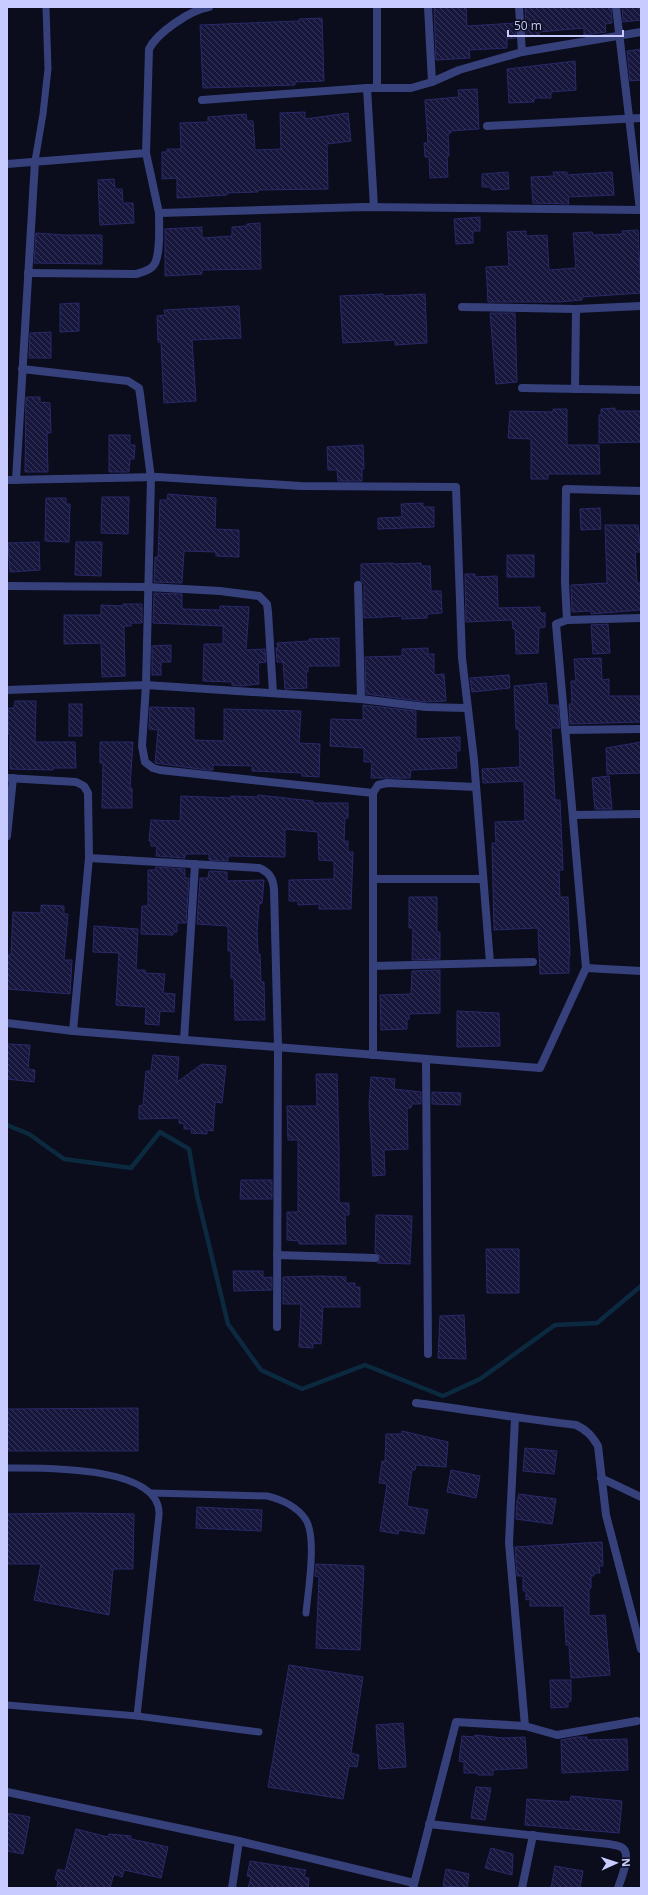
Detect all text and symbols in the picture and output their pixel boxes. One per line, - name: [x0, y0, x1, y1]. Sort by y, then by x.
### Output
- scale bar: [508, 12, 623, 38]
- text: 50 m: [514, 17, 542, 34]
- north arrow: [596, 1843, 636, 1883]
- text: N: [619, 1858, 634, 1867]

